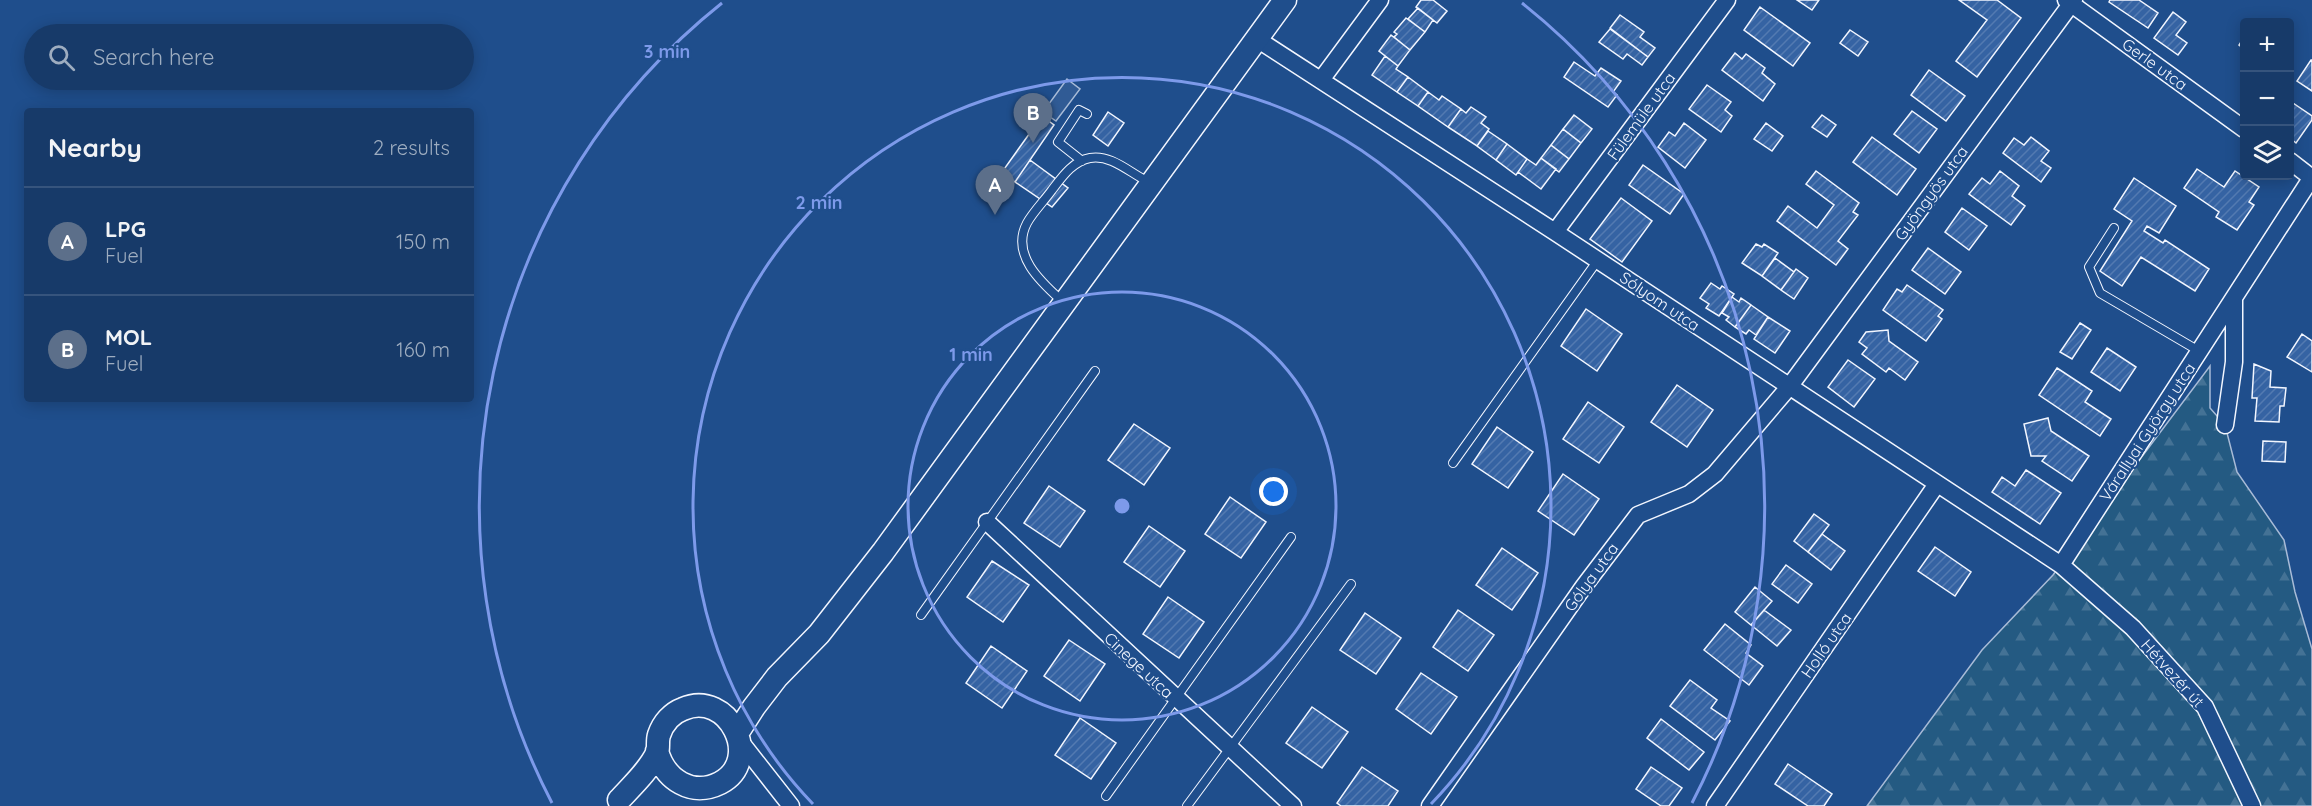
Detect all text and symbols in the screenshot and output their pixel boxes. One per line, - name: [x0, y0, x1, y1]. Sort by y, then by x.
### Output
- map controls: [2240, 18, 2294, 180]
- button: +: [2240, 18, 2294, 72]
- search box: [24, 24, 474, 90]
- street label: Gerle utca: [2119, 34, 2191, 94]
- text: 3 min: [644, 40, 690, 63]
- icon: search: [45, 41, 78, 74]
- text: Search here: [93, 43, 214, 71]
- street label: Fülemüle utca: [1602, 68, 1680, 164]
- button: −: [2240, 72, 2294, 126]
- pin: B: [1014, 94, 1052, 143]
- button: layers: [2240, 126, 2294, 180]
- text: Nearby: [48, 131, 142, 164]
- text: 2 results: [373, 135, 450, 160]
- street label: Gyöngyös utca: [1890, 142, 1972, 244]
- pin: A: [976, 166, 1014, 215]
- text: 2 min: [796, 191, 842, 214]
- text: LPG: [105, 215, 146, 243]
- text: A: [61, 229, 74, 254]
- text: 150 m: [396, 229, 450, 254]
- text: Fuel: [105, 243, 143, 268]
- street label: Sólyom utca: [1616, 267, 1704, 335]
- text: MOL: [105, 323, 152, 351]
- text: B: [61, 337, 74, 362]
- text: 160 m: [396, 337, 450, 362]
- text: 1 min: [949, 343, 993, 366]
- text: Fuel: [105, 351, 143, 376]
- street label: Várallyai György utca: [2095, 359, 2199, 505]
- your location: [1259, 477, 1288, 506]
- centre of rings: [1112, 496, 1132, 516]
- street label: Gólya utca: [1559, 539, 1623, 615]
- street label: Holló utca: [1796, 609, 1856, 681]
- street label: Cinege utca: [1100, 628, 1178, 702]
- street label: Hétvezér út: [2137, 635, 2209, 711]

